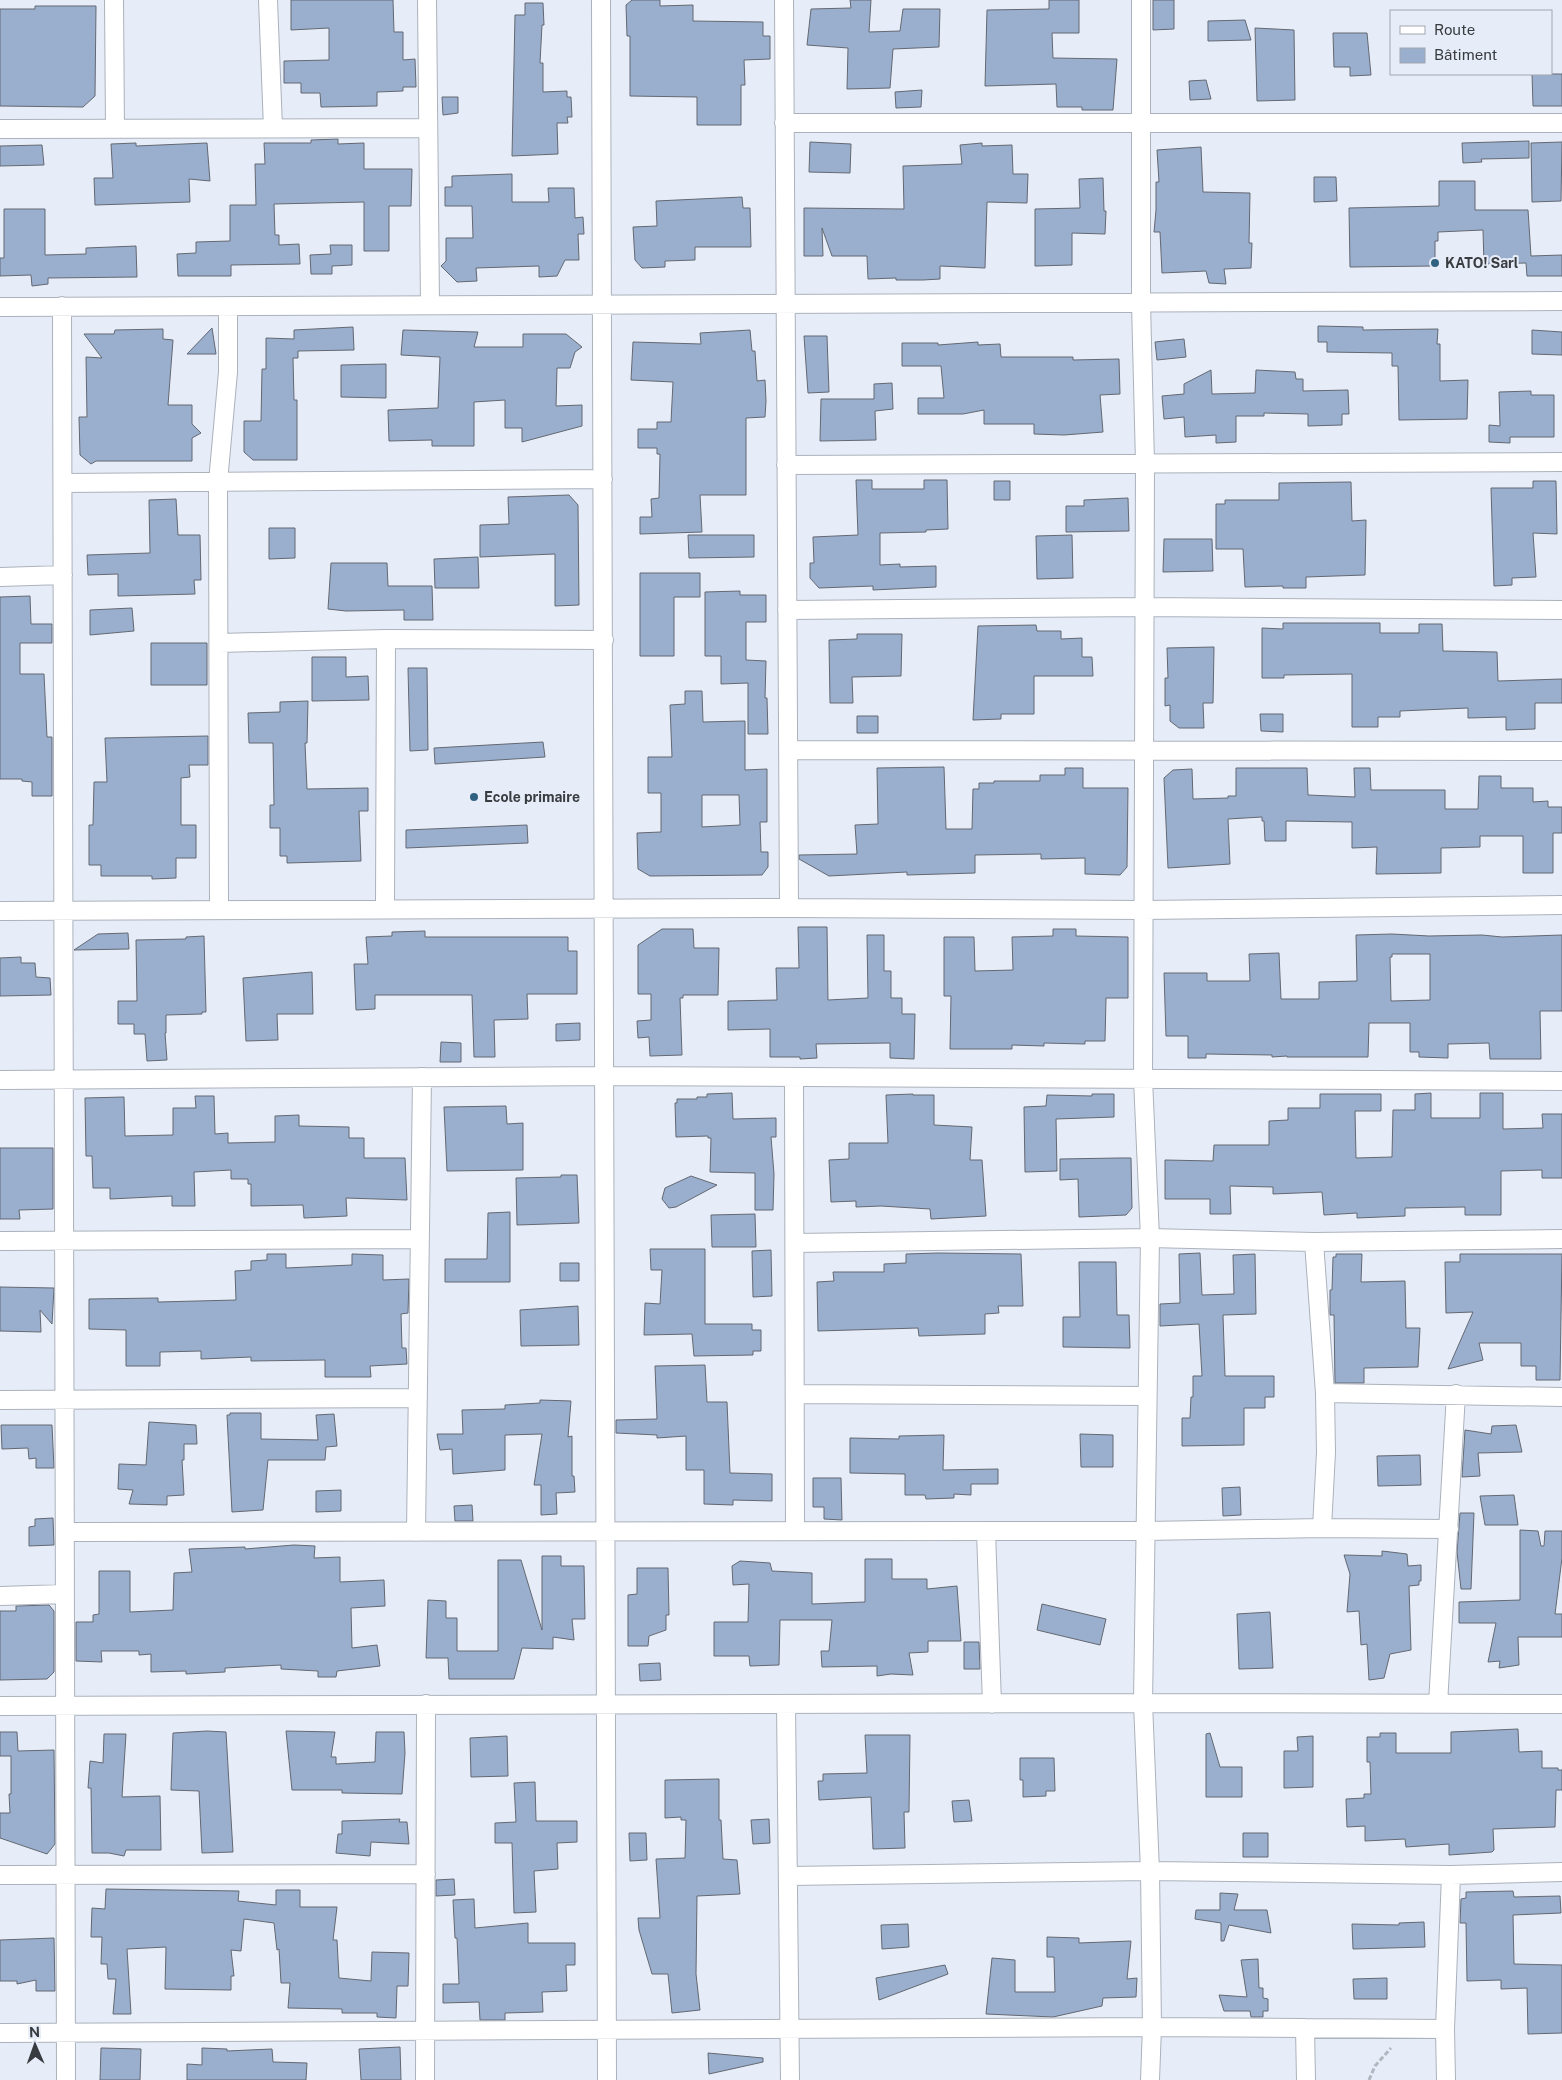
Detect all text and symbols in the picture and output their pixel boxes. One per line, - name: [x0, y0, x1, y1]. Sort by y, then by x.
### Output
- legend: [1390, 10, 1552, 75]
- text: Route: [1434, 21, 1475, 38]
- text: Bâtiment: [1434, 46, 1497, 63]
- place label: KATO! Sarl: [1445, 255, 1519, 271]
- marker: KATO! Sarl: [1429, 257, 1441, 269]
- place label: Ecole primaire: [484, 789, 580, 805]
- marker: Ecole primaire: [468, 791, 480, 803]
- north arrow: [10, 2020, 60, 2070]
- text: N: [29, 2024, 40, 2040]

